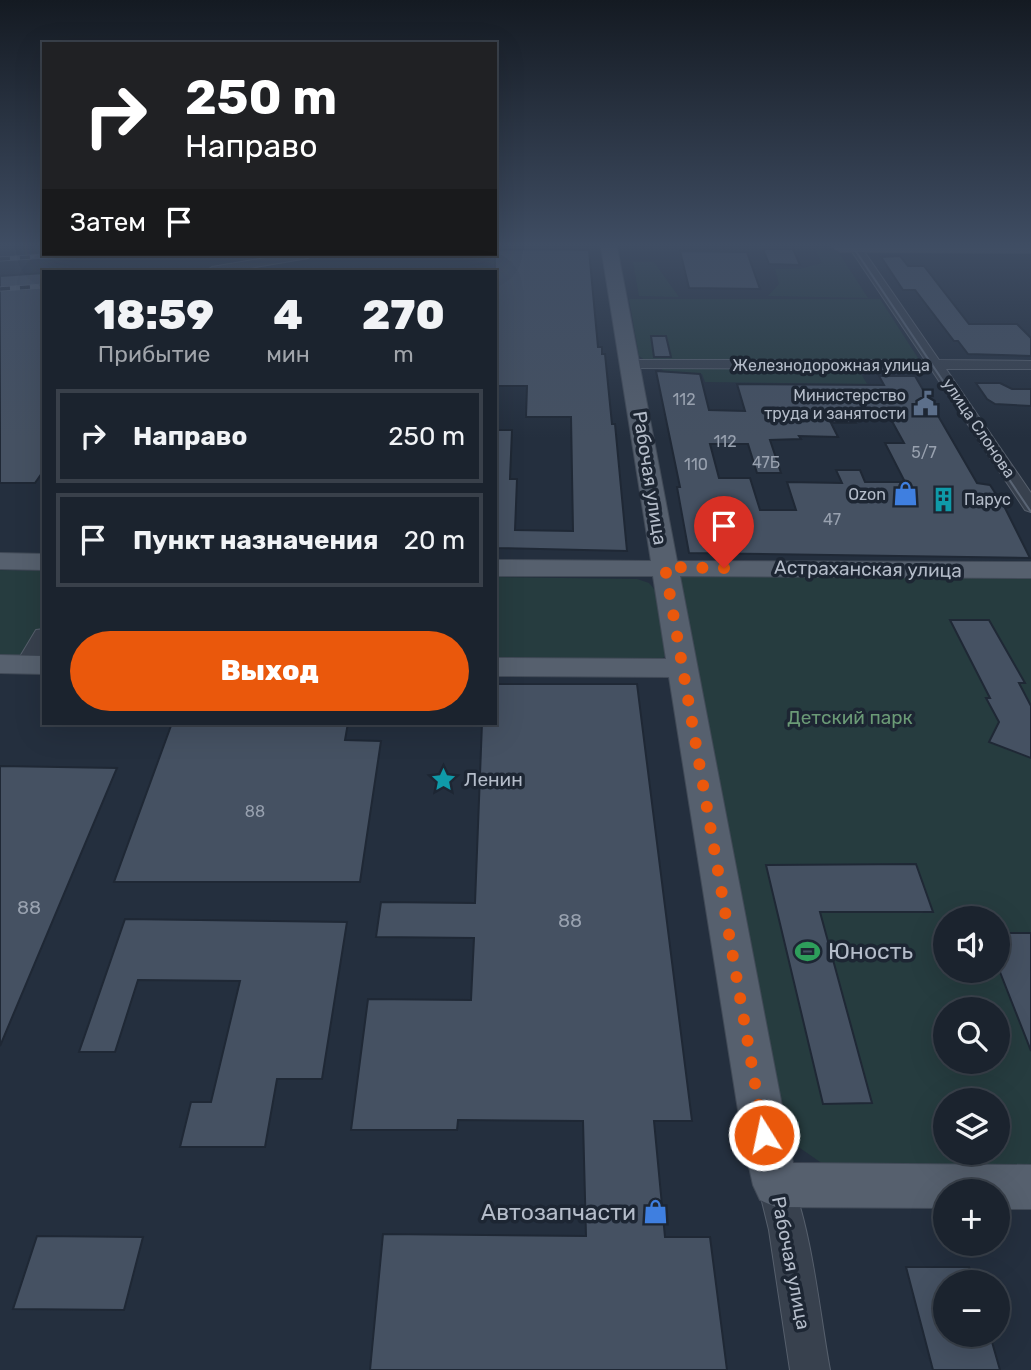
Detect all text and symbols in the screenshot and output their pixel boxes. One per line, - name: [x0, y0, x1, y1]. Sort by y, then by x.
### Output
- text: 250 m: [185, 68, 337, 126]
- icon: right: [70, 70, 161, 161]
- text: Направо: [185, 127, 318, 165]
- icon: arrive: [160, 203, 198, 241]
- text: Затем: [70, 207, 146, 238]
- text: 18:59: [94, 290, 214, 340]
- text: 4: [273, 290, 303, 340]
- text: 270: [362, 290, 445, 340]
- text: Прибытие: [98, 340, 210, 368]
- text: мин: [266, 340, 310, 368]
- text: m: [393, 340, 414, 368]
- street label: Железнодорожная улица: [732, 356, 930, 375]
- street label: улица Слонова: [939, 375, 1019, 481]
- place label: Министерство труда и занятости: [764, 386, 906, 423]
- house number: 112: [672, 390, 696, 409]
- public building icon: Министерство труда и занятости: [912, 390, 940, 418]
- street label: Рабочая улица: [628, 409, 672, 547]
- icon: right: [74, 417, 112, 455]
- text: Направо: [133, 421, 247, 452]
- text: 250 m: [388, 421, 465, 452]
- house number: 112: [713, 432, 737, 451]
- house number: 5/7: [911, 443, 937, 462]
- house number: 47Б: [752, 453, 780, 472]
- house number: 110: [684, 455, 708, 474]
- shop icon: Ozon: [892, 480, 920, 508]
- place label: Ozon: [848, 485, 886, 504]
- building icon: Парус: [930, 485, 958, 513]
- place label: Парус: [964, 490, 1011, 509]
- pin: [694, 496, 754, 568]
- icon: arrive: [705, 507, 743, 545]
- house number: 47: [823, 510, 841, 529]
- icon: arrive: [74, 521, 112, 559]
- text: Пункт назначения: [133, 525, 378, 556]
- text: 20 m: [404, 525, 465, 556]
- street label: Астраханская улица: [774, 556, 962, 582]
- button: Выход: [70, 631, 469, 711]
- park label: Детский парк: [787, 706, 913, 729]
- place icon: Ленин: [430, 765, 458, 793]
- place label: Ленин: [464, 768, 523, 791]
- house number: 88: [245, 802, 265, 821]
- house number: 88: [17, 896, 41, 919]
- map controls: [933, 906, 1010, 1347]
- button: sound: [933, 906, 1010, 983]
- house number: 88: [558, 909, 582, 932]
- sports icon: Юность: [794, 937, 822, 965]
- place label: Юность: [828, 937, 913, 965]
- button: search: [933, 997, 1010, 1074]
- button: layers: [933, 1088, 1010, 1165]
- position arrow: [727, 1098, 801, 1172]
- button: +: [933, 1179, 1010, 1256]
- street label: Рабочая улица: [767, 1194, 815, 1332]
- place label: Автозапчасти: [481, 1198, 636, 1226]
- shop icon: Автозапчасти: [642, 1198, 670, 1226]
- button: −: [933, 1270, 1010, 1347]

